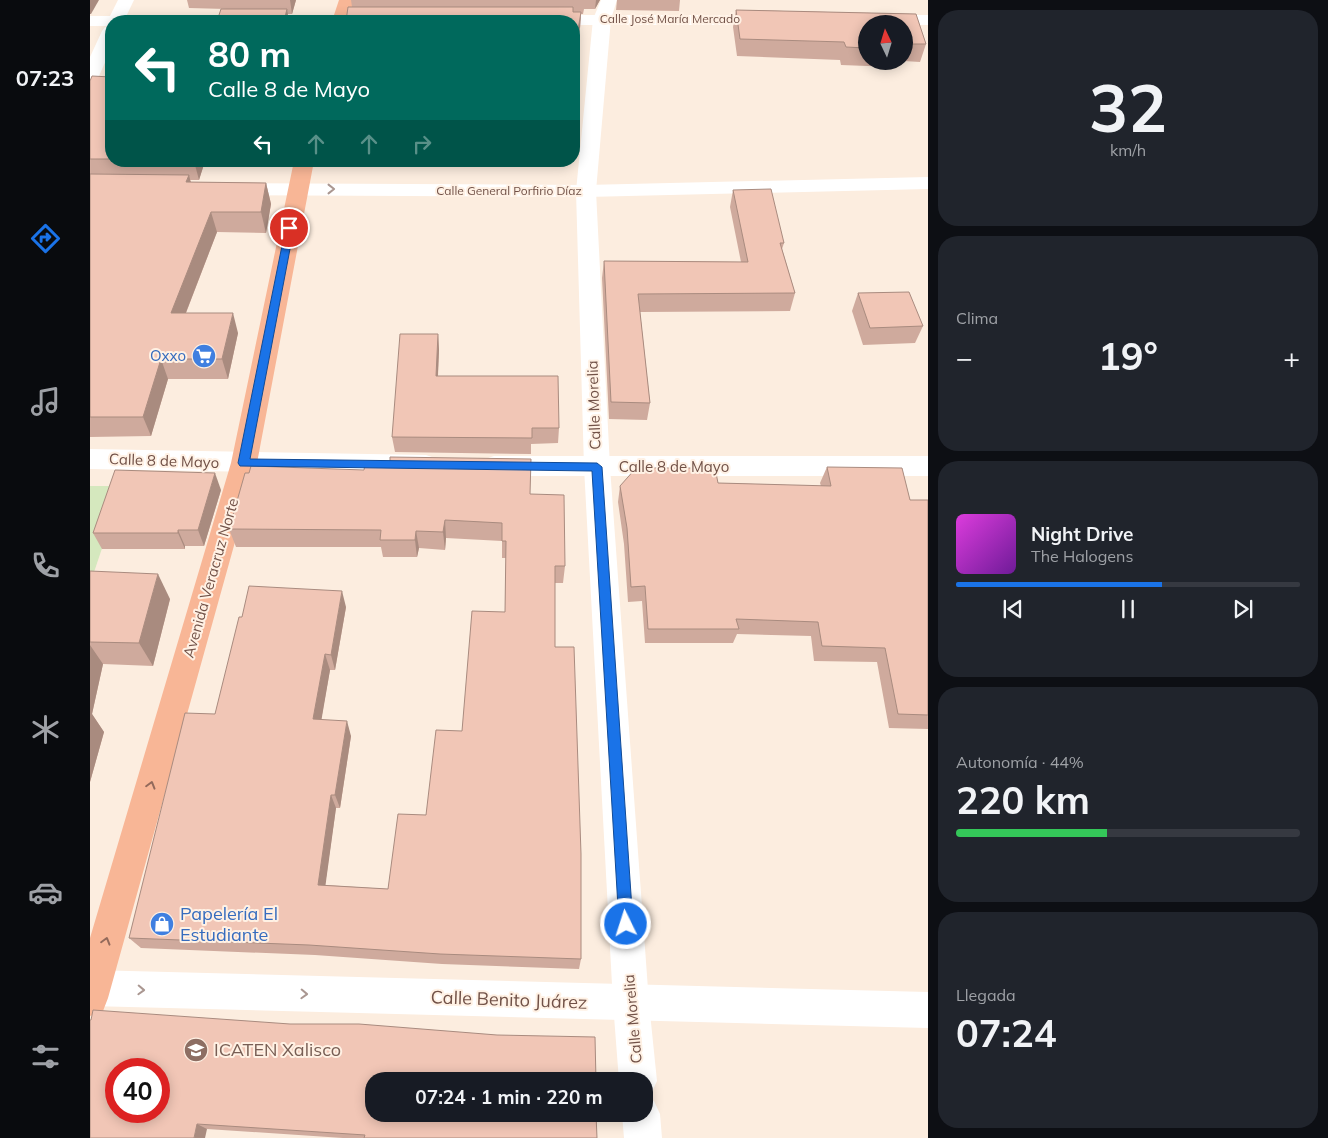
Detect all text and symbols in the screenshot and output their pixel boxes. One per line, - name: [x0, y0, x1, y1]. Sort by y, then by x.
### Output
- street label: Calle José María Mercado: [600, 11, 740, 26]
- north arrow: [858, 15, 912, 70]
- map controls: [858, 15, 913, 70]
- text: 80 m: [208, 32, 291, 76]
- icon: left: [125, 35, 190, 100]
- text: 07:23: [16, 64, 74, 92]
- text: 32: [1089, 67, 1167, 148]
- text: Calle 8 de Mayo: [208, 75, 370, 103]
- icon: left: [249, 130, 277, 158]
- icon: ahead: [302, 130, 330, 158]
- icon: ahead: [355, 130, 383, 158]
- icon: right: [408, 130, 436, 158]
- text: km/h: [1110, 140, 1146, 160]
- street label: Calle General Porfirio Díaz: [436, 183, 582, 198]
- one-way arrow: [328, 184, 335, 194]
- pin: [268, 207, 310, 249]
- icon: arrive: [275, 214, 303, 242]
- icon: directions: [28, 221, 63, 256]
- text: Clima: [956, 308, 998, 328]
- text: 19°: [1098, 332, 1158, 380]
- text: −: [956, 340, 973, 375]
- text: +: [1283, 340, 1300, 375]
- supermarket icon: Oxxo: [191, 343, 217, 369]
- place label: Oxxo: [150, 346, 186, 365]
- street label: Calle Morelia: [582, 360, 605, 450]
- icon: music: [28, 384, 63, 419]
- street label: Calle 8 de Mayo: [109, 449, 220, 472]
- street label: Calle 8 de Mayo: [619, 457, 729, 476]
- street label: Avenida Veracruz Norte: [179, 496, 242, 660]
- text: Night Drive: [1031, 522, 1133, 546]
- text: The Halogens: [1031, 546, 1133, 566]
- icon: phone: [28, 548, 63, 583]
- icon: previous: [999, 595, 1027, 623]
- icon: pause: [1114, 595, 1142, 623]
- icon: next: [1229, 595, 1257, 623]
- icon: climate: [28, 712, 63, 747]
- text: Autonomía · 44%: [956, 752, 1084, 772]
- text: 220 km: [956, 776, 1090, 824]
- one-way arrow: [146, 782, 156, 790]
- icon: car: [28, 875, 63, 910]
- position arrow: [599, 897, 651, 949]
- place label: Papelería El Estudiante: [180, 902, 278, 946]
- shop icon: Papelería El Estudiante: [149, 911, 175, 937]
- one-way arrow: [101, 938, 111, 946]
- street label: Calle Morelia: [619, 974, 646, 1064]
- one-way arrow: [138, 984, 146, 995]
- street label: Calle Benito Juárez: [430, 985, 588, 1014]
- text: Llegada: [956, 985, 1016, 1005]
- one-way arrow: [300, 989, 308, 999]
- text: 07:24: [956, 1009, 1057, 1057]
- school or university icon: ICATEN Xalisco: [183, 1037, 209, 1063]
- place label: ICATEN Xalisco: [214, 1038, 341, 1061]
- icon: filters: [28, 1039, 63, 1074]
- speed limit sign: 40: [105, 1058, 170, 1123]
- text: 07:24 · 1 min · 220 m: [415, 1085, 603, 1109]

